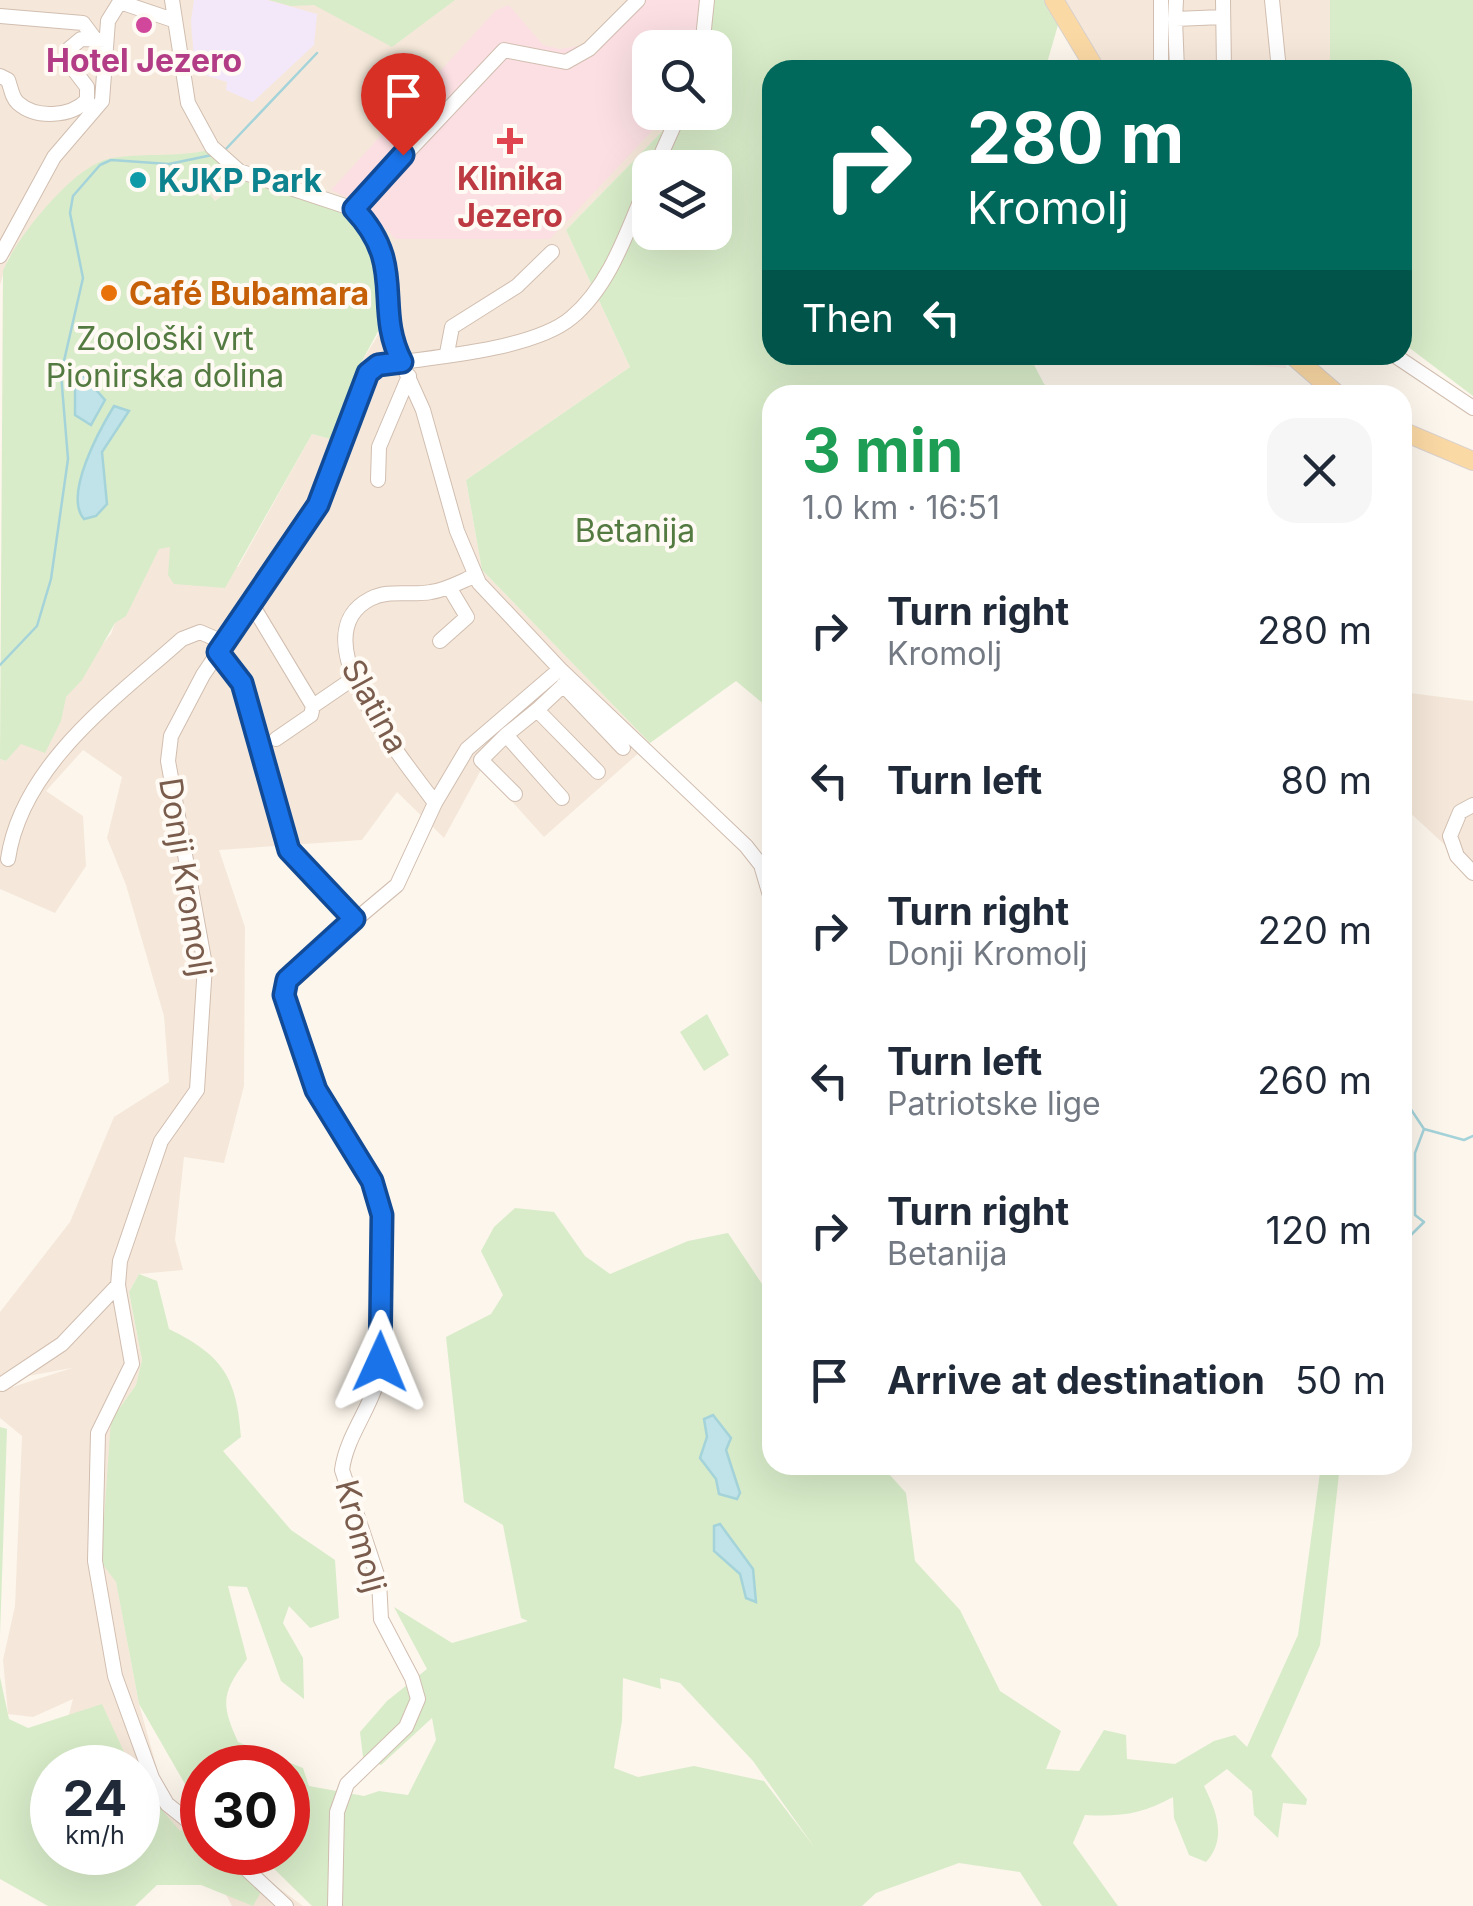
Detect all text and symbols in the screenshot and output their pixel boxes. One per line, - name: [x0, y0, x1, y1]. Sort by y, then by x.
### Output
- marker: Hotel Jezero: [133, 14, 155, 36]
- map controls: [632, 30, 732, 250]
- button: search: [632, 30, 732, 130]
- place label: Hotel Jezero: [46, 41, 242, 80]
- pin: [361, 53, 446, 156]
- icon: arrive: [376, 68, 431, 123]
- text: 280 m: [967, 95, 1184, 180]
- icon: right: [802, 100, 932, 230]
- marker: Klinika Jezero: [497, 128, 523, 154]
- button: layers: [632, 150, 732, 250]
- place label: Klinika Jezero: [457, 159, 563, 235]
- place label: KJKP Park: [158, 161, 322, 200]
- marker: KJKP Park: [127, 169, 149, 191]
- text: Kromolj: [967, 180, 1129, 235]
- place label: Café Bubamara: [129, 274, 369, 313]
- marker: Café Bubamara: [98, 282, 120, 304]
- icon: left: [914, 290, 969, 345]
- text: Then: [802, 295, 894, 341]
- park label: Zoološki vrt Pionirska dolina: [46, 319, 284, 395]
- text: 3 min: [802, 414, 963, 486]
- button: close: [1267, 418, 1372, 523]
- text: 1.0 km · 16:51: [802, 488, 1000, 527]
- park label: Betanija: [575, 511, 695, 550]
- text: Turn right: [887, 588, 1069, 634]
- icon: right: [802, 603, 857, 658]
- text: 280 m: [1257, 607, 1372, 653]
- text: Kromolj: [887, 634, 1002, 673]
- street label: Slatina: [333, 652, 417, 760]
- icon: left: [802, 753, 857, 808]
- text: Turn left: [887, 757, 1042, 803]
- text: 80 m: [1281, 757, 1372, 803]
- street label: Donji Kromolj: [151, 775, 221, 979]
- text: Turn right: [887, 888, 1069, 934]
- icon: right: [802, 903, 857, 958]
- text: 220 m: [1258, 907, 1372, 953]
- text: Donji Kromolj: [887, 934, 1088, 973]
- text: Turn left: [887, 1038, 1042, 1084]
- icon: left: [802, 1053, 857, 1108]
- text: 260 m: [1257, 1057, 1372, 1103]
- text: Patriotske lige: [887, 1084, 1101, 1123]
- text: Turn right: [887, 1188, 1069, 1234]
- icon: right: [802, 1203, 857, 1258]
- text: 120 m: [1265, 1207, 1372, 1253]
- text: Betanija: [887, 1234, 1008, 1273]
- position arrow: [328, 1310, 432, 1414]
- icon: arrive: [802, 1353, 857, 1408]
- text: Arrive at destination: [887, 1357, 1265, 1403]
- text: 50 m: [1295, 1357, 1386, 1403]
- street label: Kromolj: [327, 1475, 395, 1597]
- speed limit sign: 30: [180, 1745, 310, 1875]
- text: 24: [63, 1768, 127, 1828]
- text: km/h: [65, 1820, 125, 1850]

